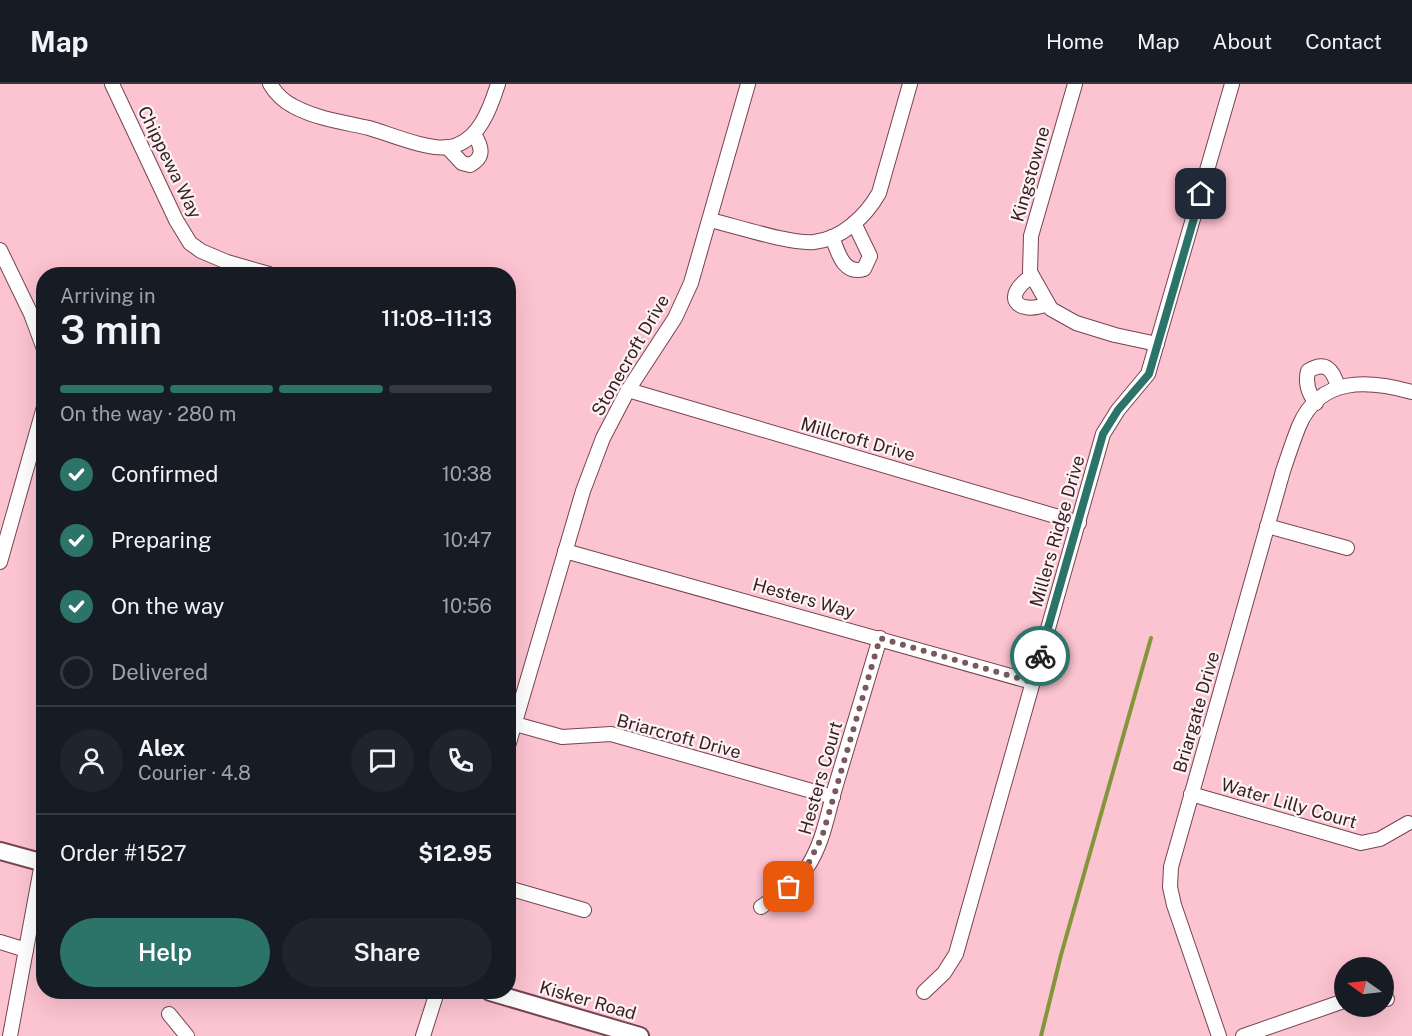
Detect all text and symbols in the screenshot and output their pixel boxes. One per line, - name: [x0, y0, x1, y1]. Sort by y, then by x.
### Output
- text: Map: [30, 25, 89, 58]
- text: Home: [1046, 29, 1104, 54]
- text: Map: [1137, 29, 1180, 54]
- text: About: [1213, 29, 1272, 54]
- text: Contact: [1305, 29, 1382, 54]
- street label: Chippewa Way: [134, 102, 206, 222]
- street label: Kingstowne: [1006, 124, 1054, 224]
- pin: [1175, 168, 1226, 219]
- icon: home: [1184, 177, 1217, 210]
- text: Arriving in: [60, 284, 155, 308]
- street label: Stonecroft Drive: [587, 291, 673, 419]
- text: 11:08–11:13: [381, 305, 492, 331]
- text: 3 min: [60, 307, 162, 353]
- text: On the way · 280 m: [60, 402, 236, 426]
- street label: Millcroft Drive: [798, 413, 918, 465]
- street label: Millers Ridge Drive: [1025, 453, 1089, 609]
- icon: check: [60, 458, 93, 491]
- text: Confirmed: [111, 461, 218, 487]
- text: 10:38: [442, 462, 492, 486]
- icon: check: [60, 524, 93, 557]
- text: Preparing: [111, 527, 212, 553]
- text: 10:47: [443, 528, 492, 552]
- street label: Hesters Way: [750, 573, 858, 623]
- icon: check: [60, 590, 93, 623]
- text: On the way: [111, 593, 224, 619]
- text: 10:56: [442, 594, 492, 618]
- courier: [1010, 626, 1070, 686]
- icon: bike: [1024, 640, 1057, 673]
- street label: Briargate Drive: [1169, 649, 1223, 775]
- text: Delivered: [111, 659, 208, 685]
- street label: Briarcroft Drive: [615, 709, 743, 763]
- street label: Hesters Court: [794, 719, 846, 837]
- button: person: [60, 729, 123, 792]
- button: chat: [351, 729, 414, 792]
- button: phone: [429, 729, 492, 792]
- text: Alex: [138, 735, 185, 761]
- text: Courier · 4.8: [138, 761, 251, 785]
- street label: Water Lilly Court: [1219, 774, 1359, 832]
- text: Order #1527: [60, 840, 187, 866]
- text: $12.95: [418, 840, 492, 866]
- pin: [763, 861, 814, 912]
- icon: bag: [772, 870, 805, 903]
- button: Help: [60, 918, 270, 987]
- button: Share: [282, 918, 492, 987]
- north arrow: [1334, 957, 1394, 1017]
- map controls: [1334, 957, 1394, 1017]
- street label: Kisker Road: [537, 976, 639, 1024]

